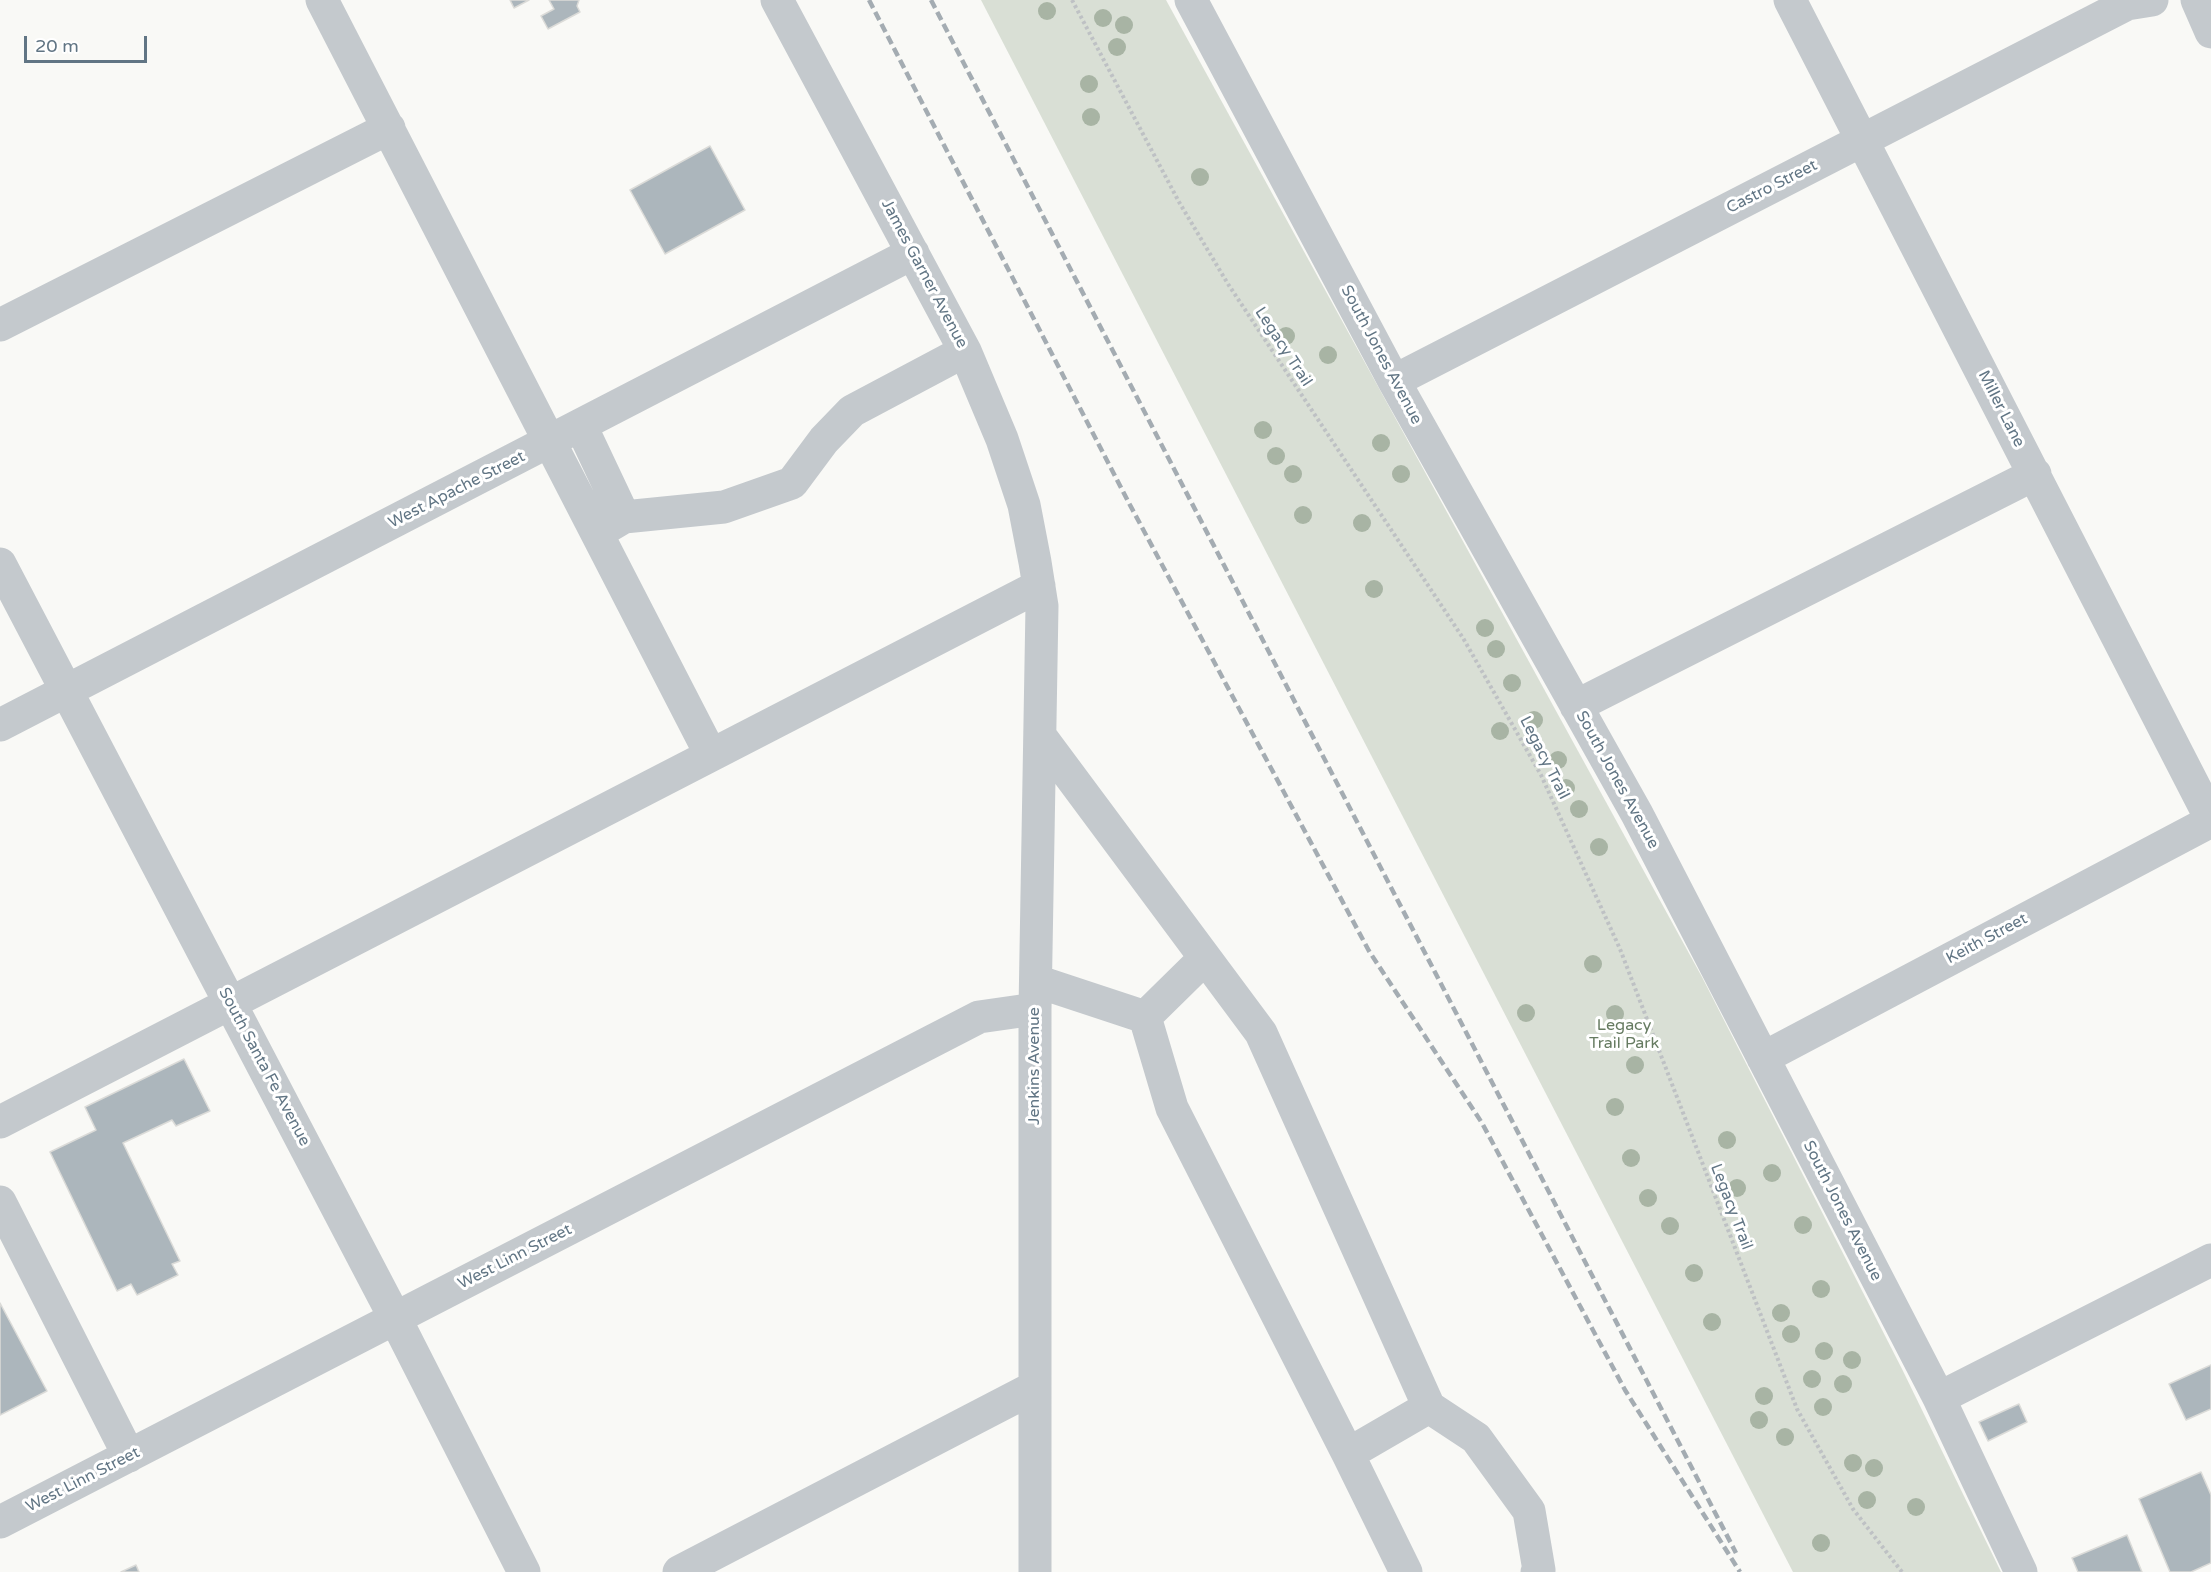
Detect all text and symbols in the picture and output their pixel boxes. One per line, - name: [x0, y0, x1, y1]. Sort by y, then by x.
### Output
- scale bar: [27, 24, 150, 62]
- text: 20 m: [35, 35, 79, 57]
- street label: Castro Street: [1723, 156, 1821, 218]
- street label: James Garner Avenue: [877, 196, 971, 352]
- street label: South Jones Avenue: [1336, 282, 1426, 428]
- street label: Legacy Trail: [1250, 304, 1316, 390]
- street label: Miller Lane: [1973, 367, 2029, 451]
- street label: West Apache Street: [386, 447, 528, 533]
- street label: South Jones Avenue: [1571, 708, 1663, 852]
- street label: Legacy Trail: [1515, 713, 1573, 803]
- street label: Keith Street: [1943, 910, 2031, 968]
- street label: South Santa Fe Avenue: [214, 985, 314, 1149]
- street label: Jenkins Avenue: [1025, 1007, 1045, 1125]
- park label: Legacy Trail Park: [1589, 1016, 1659, 1054]
- street label: South Jones Avenue: [1798, 1138, 1886, 1284]
- street label: Legacy Trail: [1706, 1161, 1756, 1253]
- street label: West Linn Street: [455, 1220, 575, 1294]
- street label: West Linn Street: [23, 1443, 143, 1517]

